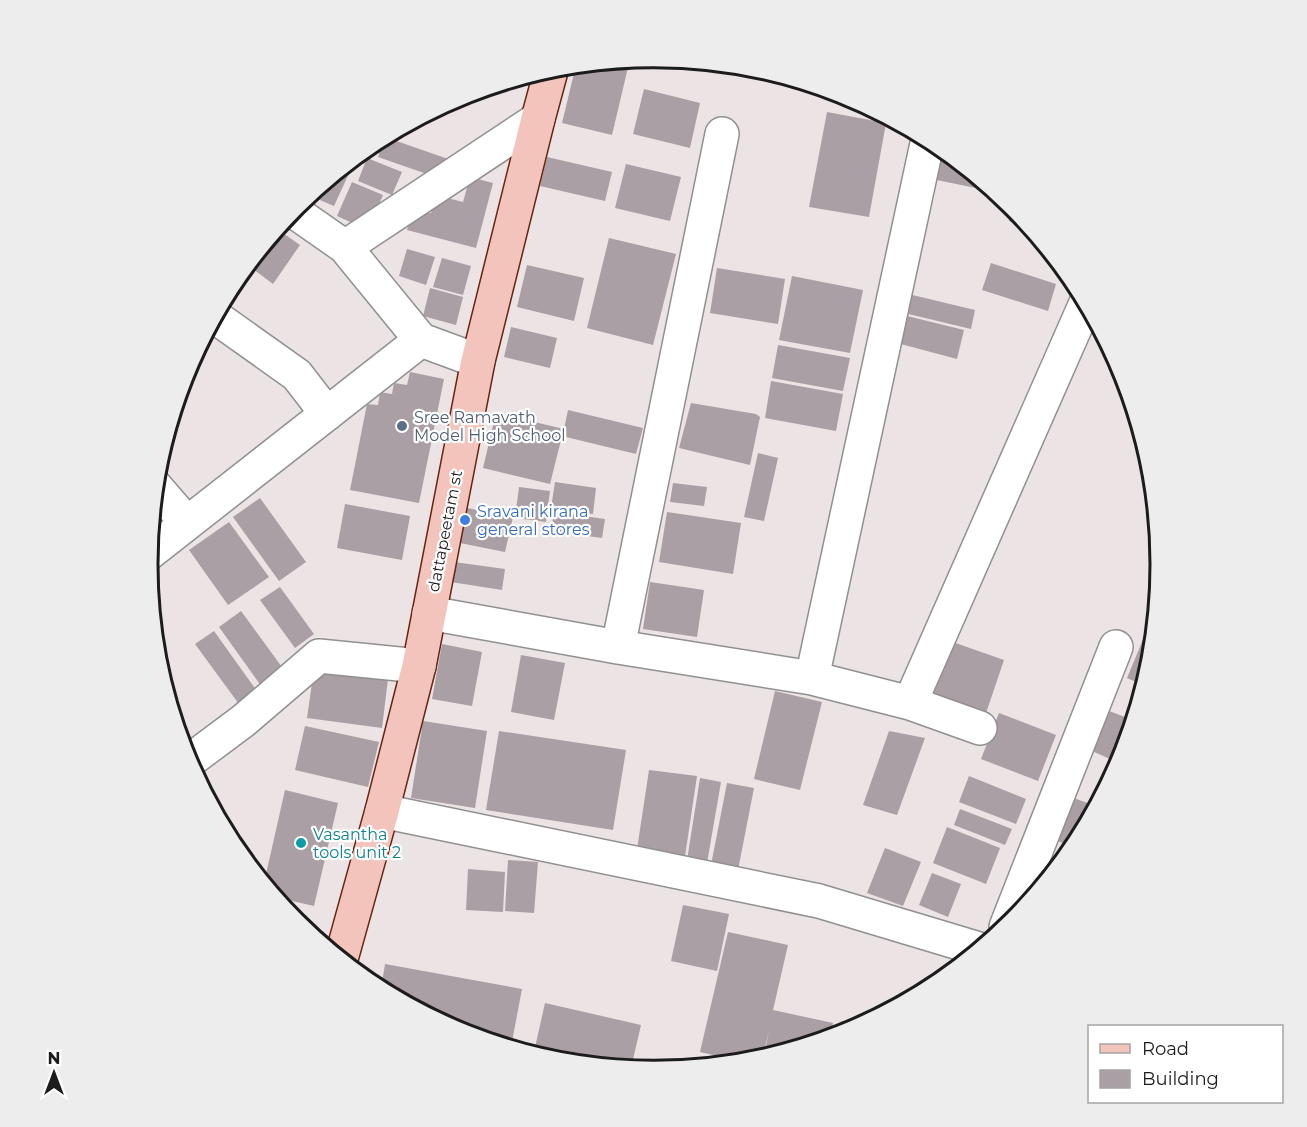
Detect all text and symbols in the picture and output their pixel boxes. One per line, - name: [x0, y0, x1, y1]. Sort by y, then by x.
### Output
- place label: Sree Ramavath Model High School: [414, 408, 566, 445]
- marker: Sree Ramavath Model High School: [395, 419, 409, 433]
- street label: dattapeetam st: [424, 468, 466, 593]
- place label: Sravani kirana general stores: [477, 502, 590, 539]
- marker: Sravani kirana general stores: [458, 513, 472, 527]
- place label: Vasantha tools unit 2: [313, 825, 401, 862]
- marker: Vasantha tools unit 2: [294, 836, 308, 850]
- legend: [1088, 1025, 1283, 1103]
- text: Road: [1142, 1038, 1189, 1060]
- north arrow: [24, 1043, 84, 1103]
- text: N: [48, 1049, 60, 1068]
- text: Building: [1142, 1068, 1219, 1090]

